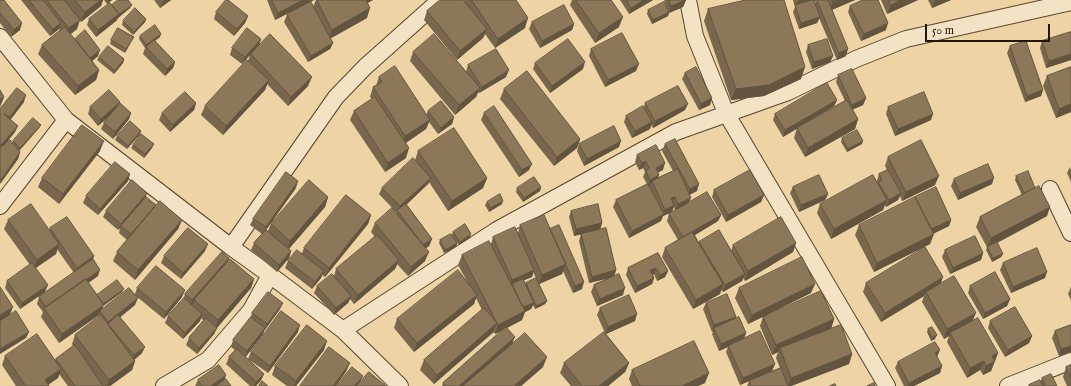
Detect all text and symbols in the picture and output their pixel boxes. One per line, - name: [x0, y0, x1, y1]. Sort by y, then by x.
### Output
- scale bar: [927, 16, 1052, 42]
- text: 50 m: [932, 23, 954, 38]

